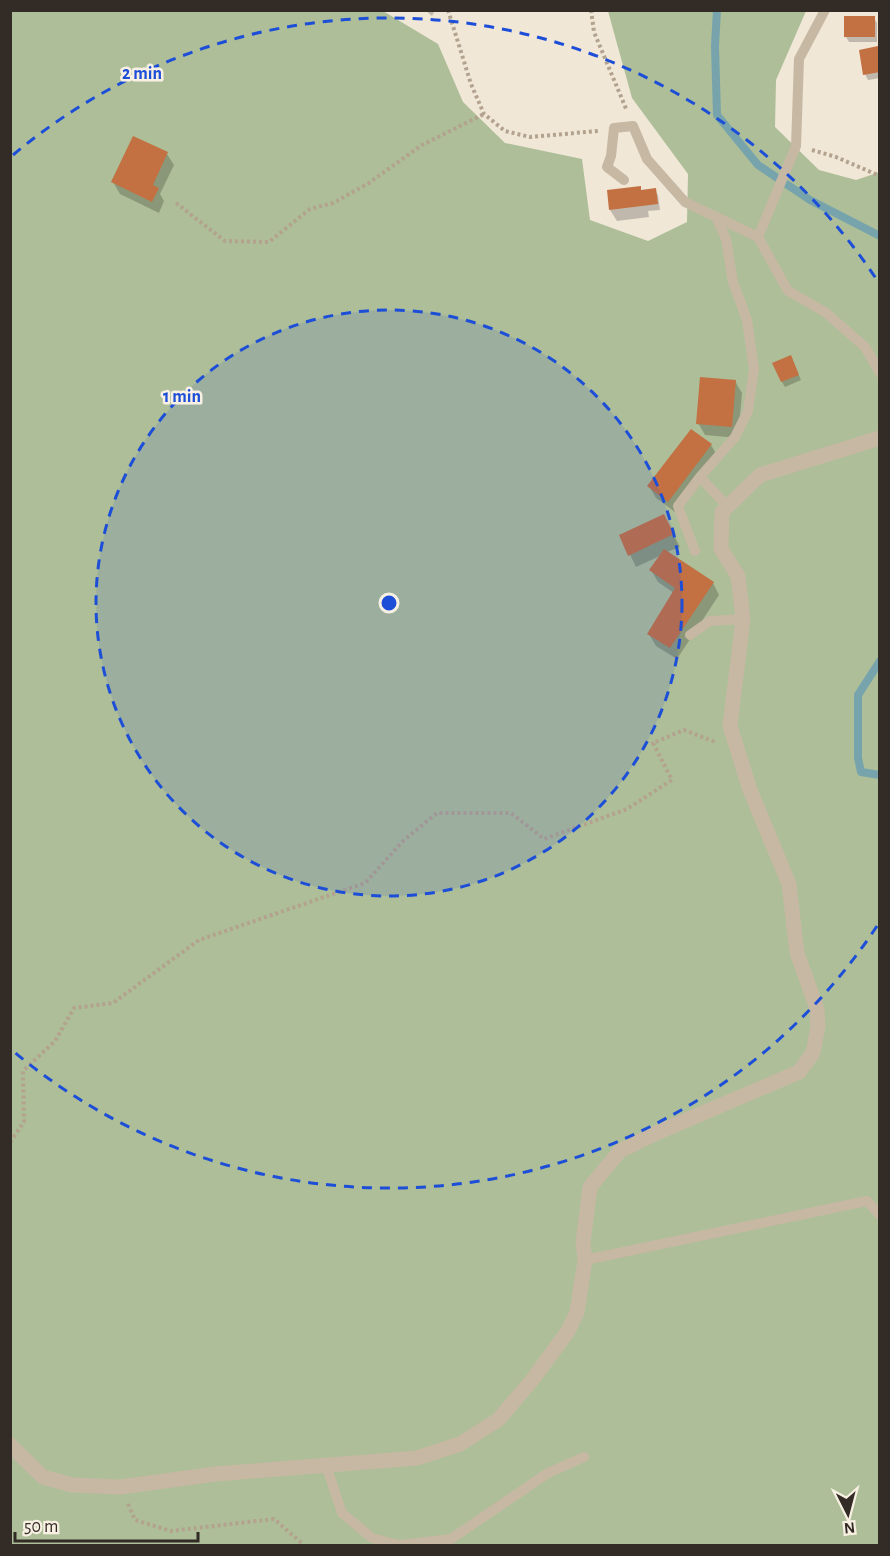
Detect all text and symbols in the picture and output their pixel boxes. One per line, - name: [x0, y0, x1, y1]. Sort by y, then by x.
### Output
- text: 2 min: [122, 65, 162, 83]
- text: 1 min: [163, 388, 201, 406]
- centre of rings: [379, 593, 399, 613]
- north arrow: [818, 1484, 878, 1544]
- scale bar: [15, 1505, 198, 1543]
- text: 50 m: [24, 1518, 58, 1536]
- text: N: [843, 1519, 856, 1536]

